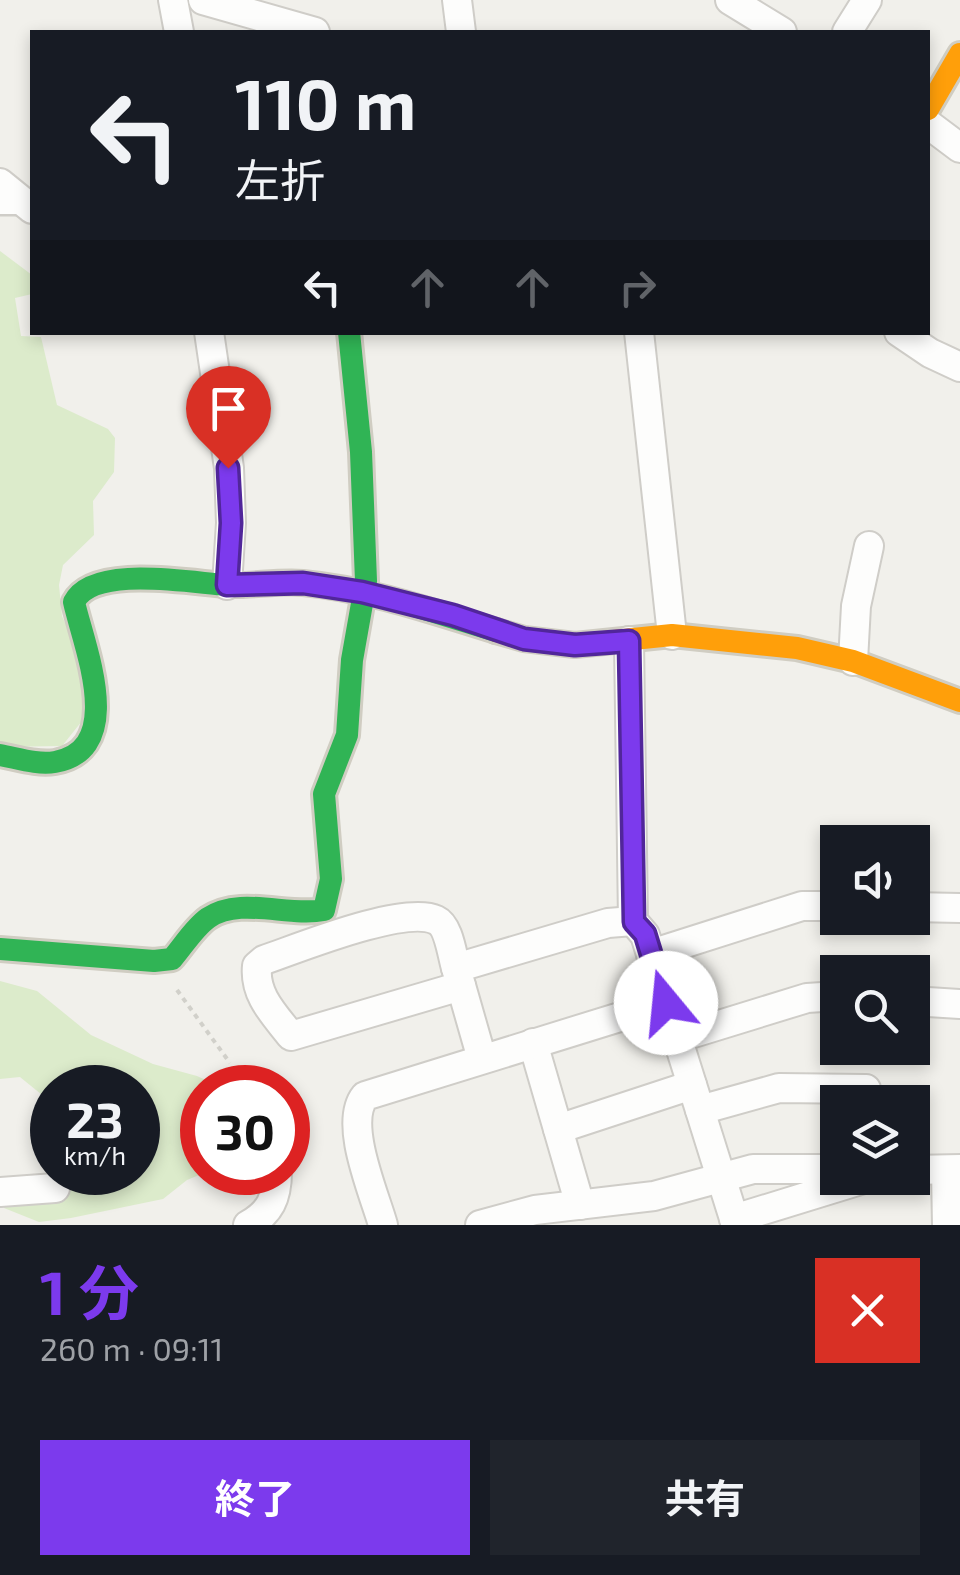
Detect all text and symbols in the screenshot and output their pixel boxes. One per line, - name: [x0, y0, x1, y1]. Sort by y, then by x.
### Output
- text: 110 m: [235, 60, 416, 144]
- icon: left: [70, 70, 200, 200]
- text: 左折: [235, 152, 325, 206]
- icon: left: [295, 260, 350, 315]
- icon: ahead: [400, 260, 455, 315]
- icon: ahead: [505, 260, 560, 315]
- icon: right: [610, 260, 665, 315]
- pin: [186, 366, 271, 469]
- icon: arrive: [201, 381, 256, 436]
- map controls: [820, 825, 930, 1195]
- button: sound: [820, 825, 930, 935]
- position arrow: [614, 951, 718, 1055]
- button: search: [820, 955, 930, 1065]
- speed limit sign: 30: [180, 1065, 310, 1195]
- button: layers: [820, 1085, 930, 1195]
- text: 23: [66, 1088, 124, 1148]
- text: km/h: [64, 1140, 126, 1170]
- text: 1 分: [40, 1255, 139, 1327]
- button: close: [815, 1258, 920, 1363]
- text: 260 m · 09:11: [40, 1329, 223, 1367]
- button: 終了: [40, 1440, 470, 1555]
- button: 共有: [490, 1440, 920, 1555]

